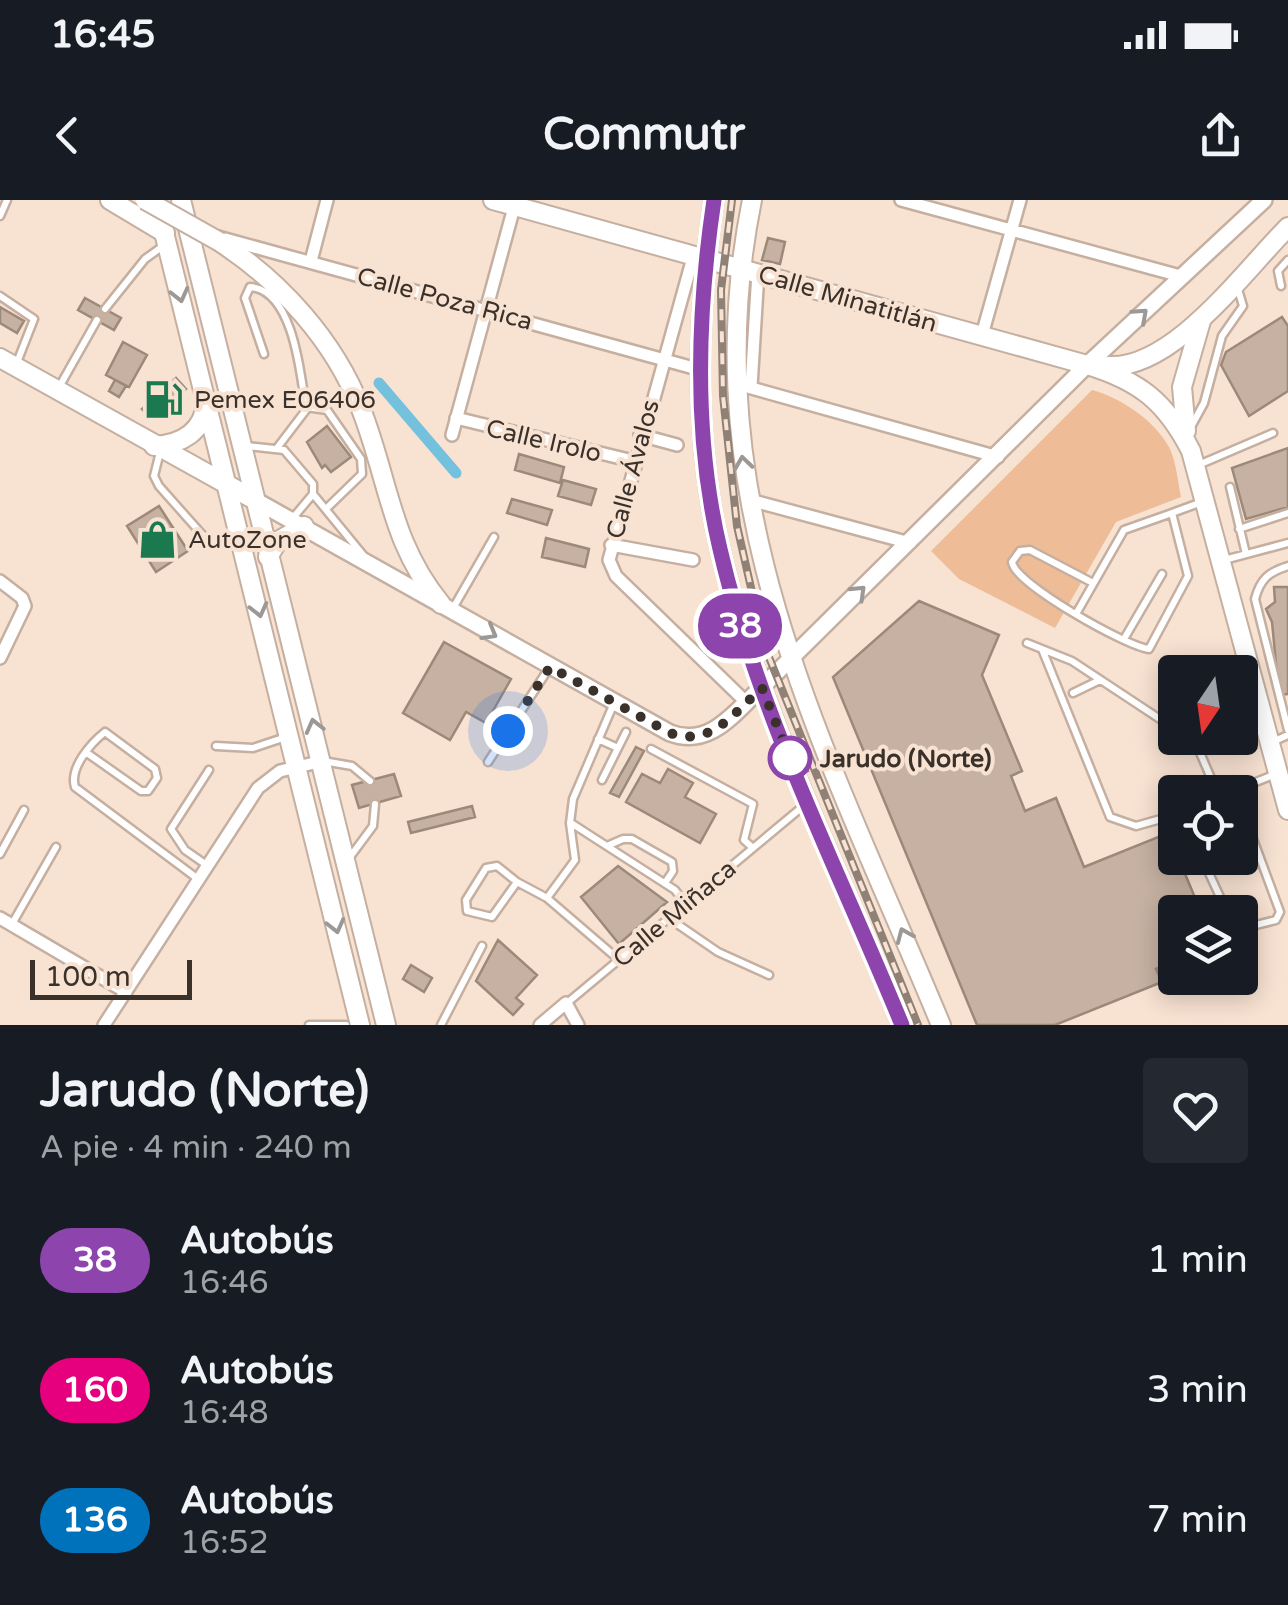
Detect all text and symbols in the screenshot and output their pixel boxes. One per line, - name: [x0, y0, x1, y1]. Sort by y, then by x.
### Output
- text: 16:45: [50, 12, 155, 58]
- icon: back: [40, 108, 95, 163]
- text: Commutr: [543, 108, 745, 162]
- icon: share: [1193, 108, 1248, 163]
- street label: Calle Minatitlán: [755, 259, 941, 339]
- street label: Calle Poza Rica: [354, 261, 536, 337]
- one-way arrow: [168, 286, 189, 303]
- one-way arrow: [1129, 309, 1148, 327]
- fuel station icon: Pemex E06406: [143, 378, 185, 420]
- place label: Pemex E06406: [194, 385, 376, 415]
- street label: Calle Ávalos: [600, 396, 666, 542]
- street label: Calle Irolo: [483, 413, 604, 469]
- one-way arrow: [733, 454, 754, 471]
- shop icon: AutoZone: [137, 518, 179, 560]
- place label: AutoZone: [188, 525, 307, 555]
- one-way arrow: [848, 586, 866, 604]
- line badge: 38: [695, 594, 785, 658]
- one-way arrow: [247, 601, 268, 618]
- text: 38: [718, 605, 762, 647]
- one-way arrow: [479, 621, 497, 640]
- north arrow: [1158, 655, 1258, 755]
- map controls: [1158, 655, 1258, 995]
- your location: [483, 706, 533, 756]
- one-way arrow: [305, 718, 326, 735]
- marker: Jarudo (Norte): [769, 737, 811, 779]
- place label: Jarudo (Norte): [819, 744, 992, 774]
- button: locate: [1158, 775, 1258, 875]
- street label: Calle Miñaca: [607, 854, 742, 974]
- button: layers: [1158, 895, 1258, 995]
- one-way arrow: [324, 917, 345, 934]
- one-way arrow: [896, 927, 916, 945]
- scale bar: [30, 955, 192, 1000]
- text: 100 m: [45, 960, 131, 994]
- button: heart: [1143, 1058, 1248, 1163]
- text: Jarudo (Norte): [40, 1062, 369, 1120]
- text: A pie · 4 min · 240 m: [40, 1129, 352, 1167]
- text: Autobús: [180, 1218, 334, 1264]
- text: 1 min: [1147, 1237, 1248, 1283]
- text: 38: [73, 1239, 117, 1281]
- text: 16:46: [180, 1264, 269, 1302]
- text: Autobús: [180, 1348, 334, 1394]
- text: 3 min: [1147, 1367, 1248, 1413]
- text: 160: [62, 1369, 128, 1411]
- text: 16:48: [180, 1394, 269, 1432]
- text: Autobús: [180, 1478, 334, 1524]
- text: 7 min: [1147, 1497, 1248, 1543]
- text: 136: [62, 1499, 128, 1541]
- text: 16:52: [180, 1524, 269, 1562]

